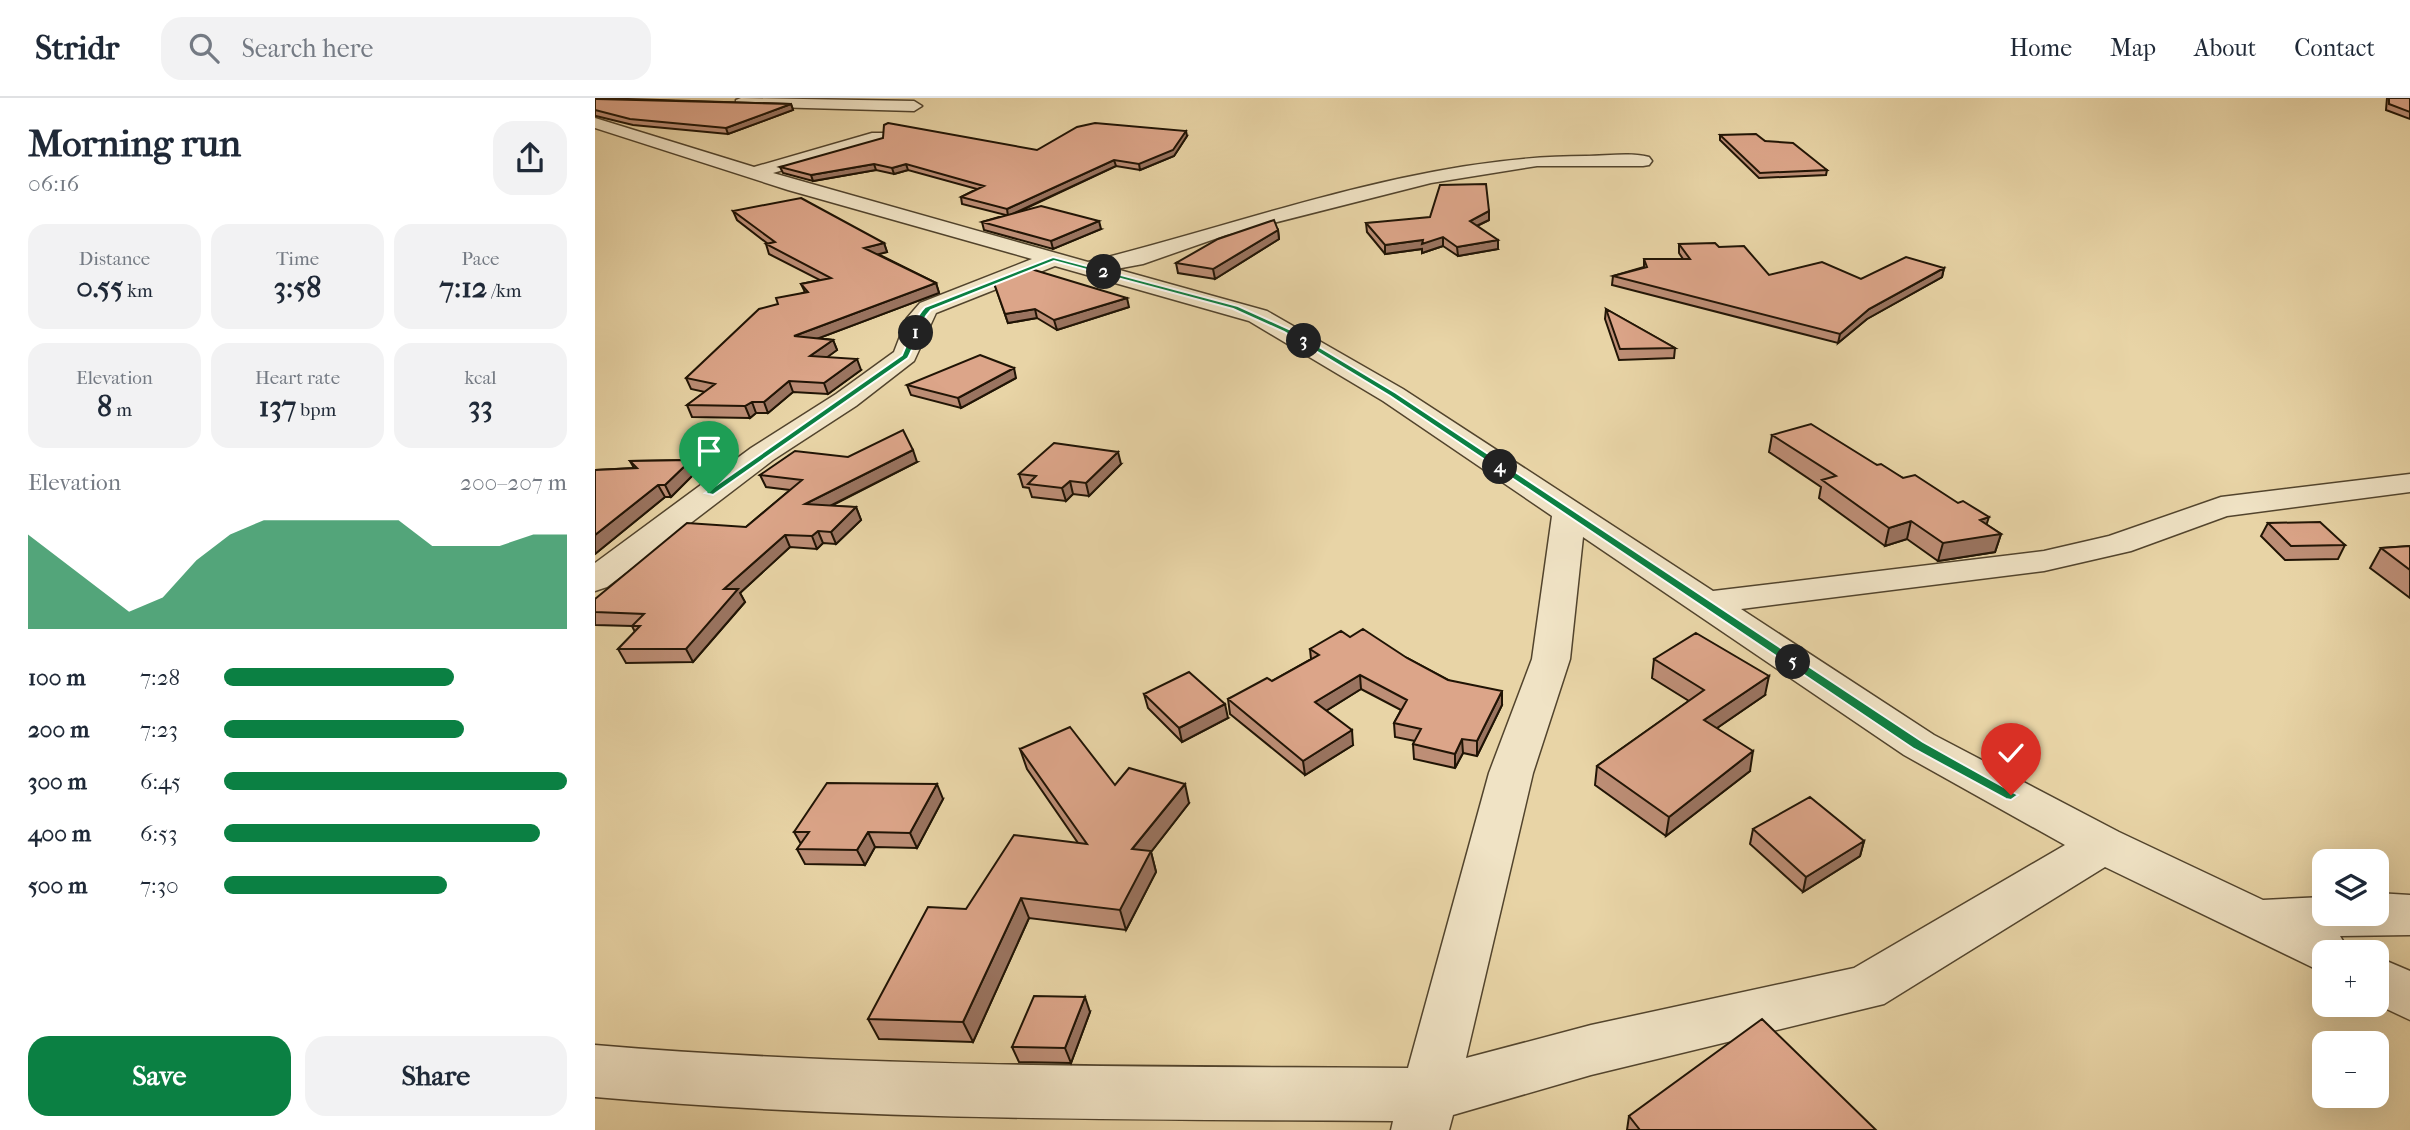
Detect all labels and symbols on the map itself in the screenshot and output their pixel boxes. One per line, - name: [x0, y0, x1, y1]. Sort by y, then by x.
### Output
- pin: 2: [1086, 254, 1121, 290]
- pin: 1: [899, 316, 933, 350]
- pin: 3: [1287, 324, 1321, 358]
- pin: [679, 421, 739, 493]
- pin: 4: [1483, 450, 1517, 484]
- pin: 5: [1775, 644, 1811, 680]
- pin: [1981, 723, 2041, 795]

